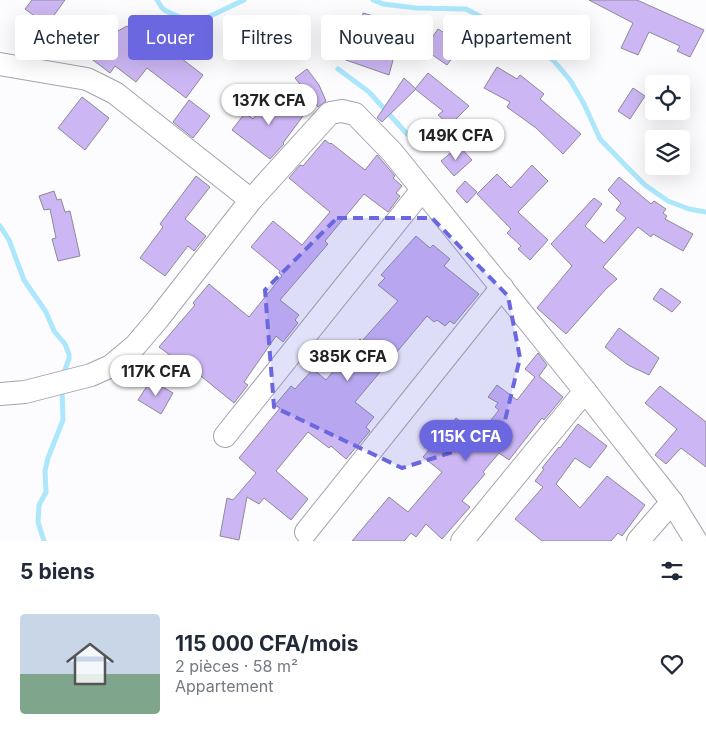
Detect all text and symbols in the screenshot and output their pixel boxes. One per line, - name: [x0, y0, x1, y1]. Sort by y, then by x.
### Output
- chip: Acheter: [15, 15, 118, 60]
- chip: Louer: [128, 15, 213, 60]
- chip: Filtres: [223, 15, 311, 60]
- chip: Nouveau: [321, 15, 433, 60]
- chip: Appartement: [443, 15, 590, 60]
- map controls: [645, 75, 690, 175]
- button: locate: [645, 75, 690, 120]
- pin: 137K CFA: [217, 84, 321, 126]
- text: 137K CFA: [232, 90, 306, 110]
- pin: 149K CFA: [404, 119, 508, 161]
- text: 149K CFA: [418, 125, 494, 145]
- button: layers: [645, 130, 690, 175]
- pin: 385K CFA: [296, 340, 400, 382]
- text: 385K CFA: [309, 346, 387, 366]
- pin: 117K CFA: [104, 354, 208, 397]
- text: 117K CFA: [121, 361, 191, 381]
- pin: 115K CFA: [414, 420, 518, 462]
- text: 115K CFA: [430, 426, 502, 446]
- icon: filters: [658, 557, 686, 585]
- text: 5 biens: [20, 559, 95, 584]
- text: 115 000 CFA/mois: [175, 631, 358, 656]
- icon: home: [60, 634, 120, 694]
- icon: heart: [658, 650, 686, 678]
- text: 2 pièces · 58 m²: [175, 656, 298, 676]
- text: Appartement: [175, 676, 273, 696]

